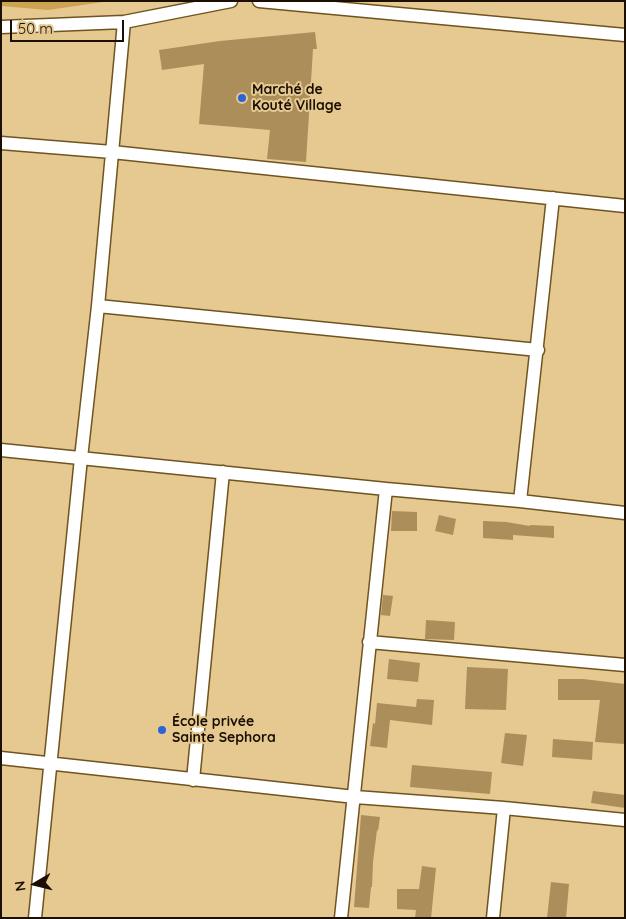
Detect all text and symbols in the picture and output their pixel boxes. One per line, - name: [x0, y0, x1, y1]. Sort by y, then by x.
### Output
- scale bar: [12, 10, 126, 42]
- text: 50 m: [18, 19, 53, 38]
- place label: Marché de Kouté Village: [252, 82, 342, 114]
- marker: Marché de Kouté Village: [236, 92, 248, 104]
- place label: École privée Sainte Sephora: [172, 714, 276, 746]
- marker: École privée Sainte Sephora: [156, 724, 168, 736]
- north arrow: [10, 859, 60, 909]
- text: N: [11, 880, 30, 892]

